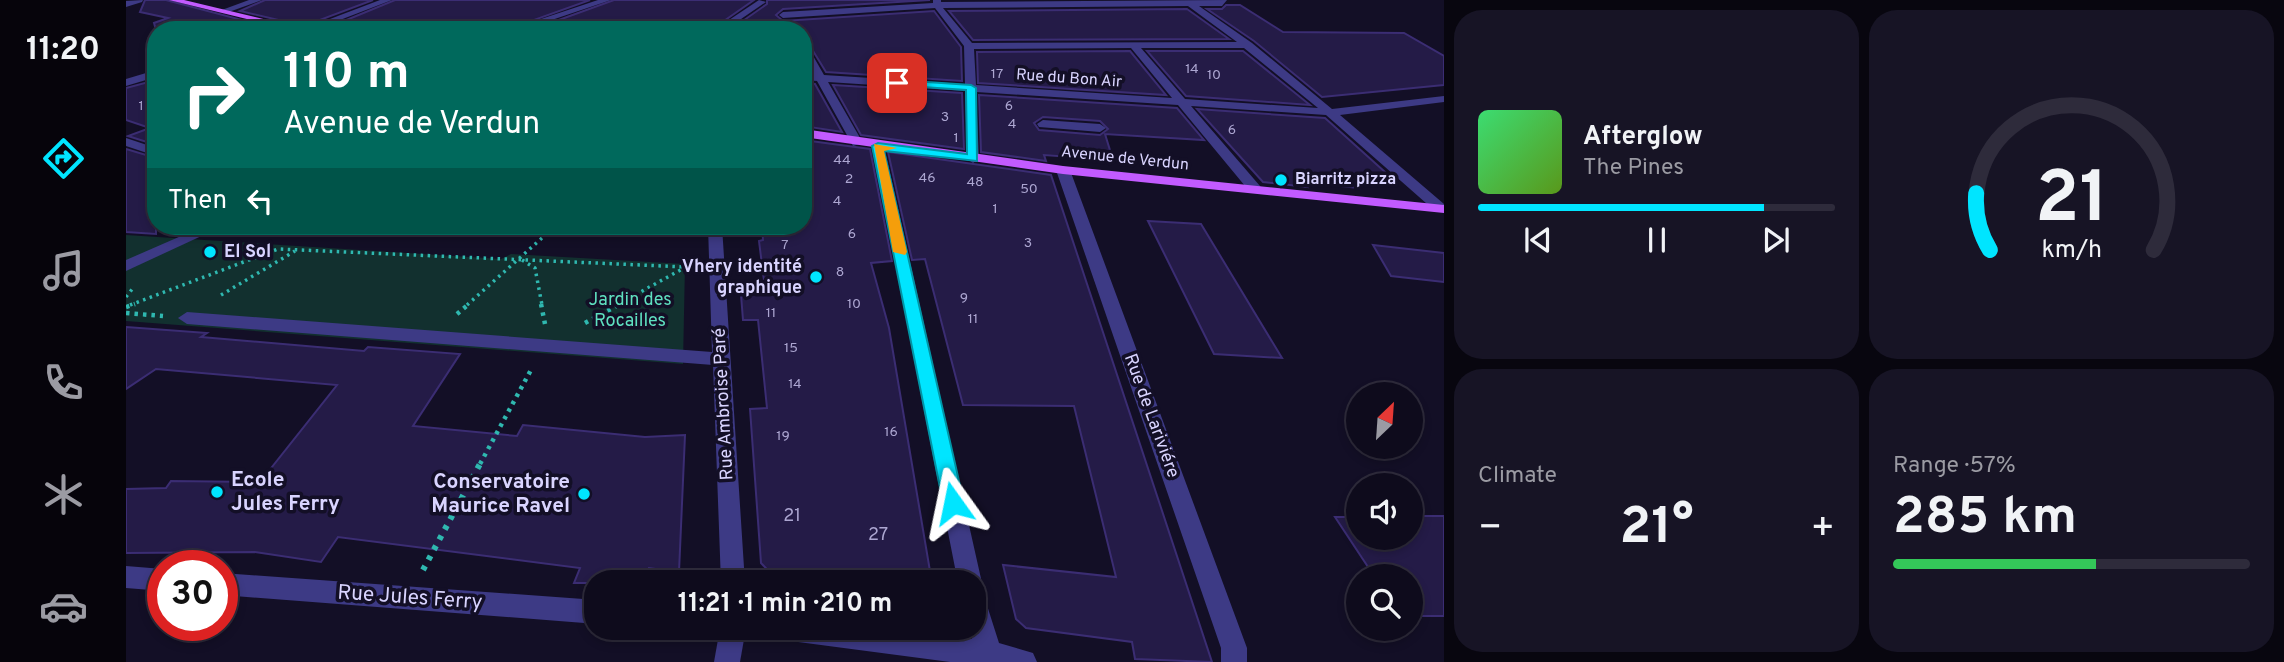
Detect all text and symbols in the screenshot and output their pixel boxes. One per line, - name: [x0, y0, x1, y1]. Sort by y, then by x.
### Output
- text: 11:20: [26, 31, 100, 71]
- text: 110 m: [283, 44, 410, 106]
- icon: right: [168, 49, 259, 140]
- pin: [867, 53, 927, 113]
- house number: 14: [1185, 61, 1199, 78]
- icon: arrive: [878, 64, 916, 102]
- street label: Rue du Bon Air: [1015, 65, 1123, 93]
- house number: 17: [991, 66, 1003, 83]
- house number: 10: [1207, 67, 1221, 84]
- house number: 1: [138, 98, 144, 115]
- house number: 6: [1005, 98, 1013, 115]
- text: Avenue de Verdun: [283, 105, 540, 145]
- house number: 3: [941, 109, 949, 126]
- house number: 4: [1008, 116, 1016, 133]
- text: Afterglow: [1583, 121, 1703, 154]
- house number: 6: [1228, 122, 1236, 139]
- house number: 1: [953, 130, 959, 147]
- icon: directions: [39, 134, 88, 183]
- street label: Avenue de Verdun: [1060, 142, 1190, 176]
- house number: 44: [833, 152, 851, 169]
- text: The Pines: [1583, 154, 1684, 183]
- text: 21: [2035, 157, 2108, 249]
- house number: 46: [918, 170, 936, 187]
- place label: Biarritz pizza: [1295, 170, 1396, 190]
- house number: 2: [845, 171, 853, 188]
- marker: Biarritz pizza: [1273, 172, 1289, 188]
- house number: 48: [966, 174, 984, 191]
- house number: 50: [1020, 181, 1038, 198]
- icon: left: [241, 182, 279, 220]
- text: Then: [168, 185, 227, 218]
- house number: 4: [833, 193, 841, 210]
- house number: 1: [992, 201, 998, 218]
- icon: previous: [1519, 221, 1557, 259]
- icon: pause: [1638, 221, 1676, 259]
- icon: next: [1757, 221, 1795, 259]
- house number: 6: [848, 226, 856, 243]
- house number: 3: [1024, 235, 1032, 252]
- text: km/h: [2041, 235, 2102, 267]
- house number: 7: [781, 237, 789, 254]
- place label: El Sol: [224, 241, 271, 264]
- marker: El Sol: [202, 244, 218, 260]
- icon: music: [39, 246, 88, 295]
- place label: Vhery identité graphique: [682, 256, 802, 300]
- house number: 8: [836, 264, 844, 281]
- marker: Vhery identité graphique: [808, 269, 824, 285]
- park label: Jardin des Rocailles: [588, 289, 672, 333]
- house number: 9: [960, 290, 968, 307]
- house number: 10: [847, 296, 861, 313]
- house number: 11: [766, 305, 776, 322]
- house number: 11: [968, 311, 978, 328]
- street label: Rue Ambroise Paré: [709, 327, 739, 481]
- house number: 15: [784, 340, 798, 357]
- street label: Rue de Lariviére: [1118, 351, 1184, 481]
- icon: phone: [39, 358, 88, 407]
- house number: 14: [788, 376, 802, 393]
- north arrow: [1346, 382, 1423, 458]
- map controls: [1346, 382, 1423, 641]
- house number: 16: [884, 424, 898, 441]
- house number: 19: [776, 428, 790, 445]
- text: Range · 57%: [1893, 452, 2016, 481]
- text: Climate: [1478, 462, 1557, 491]
- position arrow: [916, 466, 990, 540]
- place label: Ecole Jules Ferry: [231, 467, 340, 518]
- place label: Conservatoire Maurice Ravel: [431, 469, 570, 520]
- icon: climate: [39, 470, 88, 519]
- button: sound: [1346, 473, 1423, 550]
- marker: Ecole Jules Ferry: [209, 484, 225, 500]
- marker: Conservatoire Maurice Ravel: [576, 486, 592, 502]
- text: 285 km: [1893, 486, 2077, 552]
- text: 21°: [1619, 496, 1694, 562]
- house number: 21: [783, 505, 801, 528]
- text: −: [1478, 505, 1503, 554]
- text: +: [1810, 505, 1835, 554]
- house number: 27: [868, 524, 888, 547]
- speed limit sign: 30: [147, 550, 238, 641]
- button: search: [1346, 564, 1423, 641]
- street label: Rue Jules Ferry: [337, 579, 483, 617]
- icon: car: [39, 582, 88, 631]
- text: 11:21 · 1 min · 210 m: [678, 588, 892, 621]

